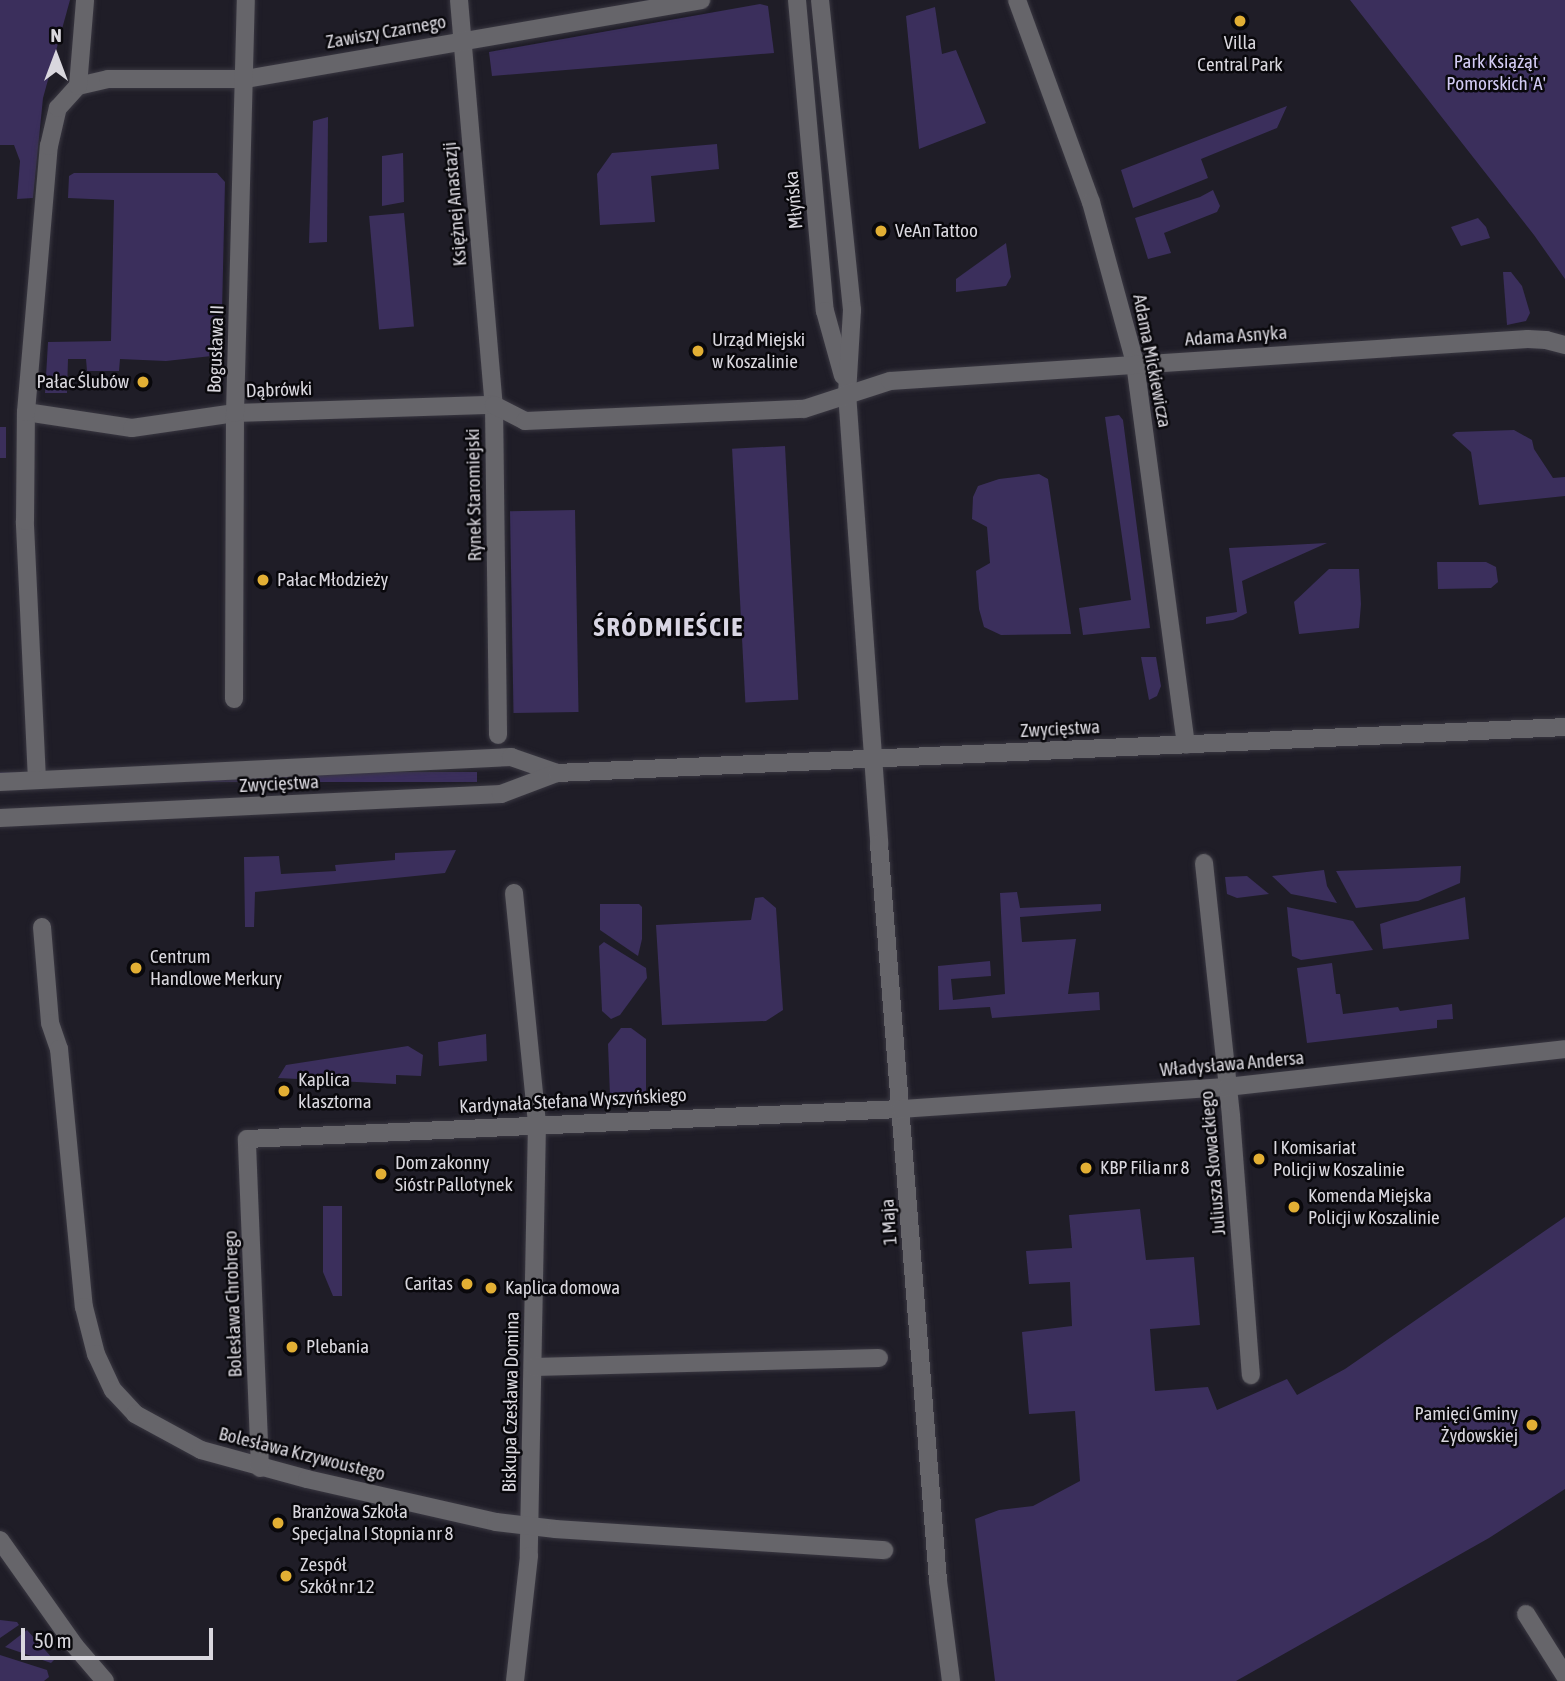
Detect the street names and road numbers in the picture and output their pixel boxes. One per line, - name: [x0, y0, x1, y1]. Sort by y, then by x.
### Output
- street label: Zawiszy Czarnego: [324, 10, 448, 54]
- street label: Księżnej Anastazji: [438, 141, 472, 267]
- street label: Młyńska: [780, 170, 808, 230]
- street label: Adama Mickiewicza: [1128, 292, 1176, 430]
- street label: Bogusława II: [203, 305, 229, 393]
- street label: Adama Asnyka: [1184, 321, 1288, 351]
- street label: Dąbrówki: [245, 377, 313, 403]
- street label: Rynek Staromiejski: [461, 428, 487, 562]
- street label: Zwycięstwa: [1020, 716, 1100, 742]
- street label: Zwycięstwa: [239, 771, 319, 797]
- street label: Władysława Andersa: [1159, 1046, 1305, 1082]
- street label: Kardynała Stefana Wyszyńskiego: [459, 1084, 687, 1118]
- street label: Juliusza Słowackiego: [1195, 1090, 1231, 1236]
- street label: 1 Maja: [876, 1198, 902, 1246]
- street label: Bolesława Chrobrego: [219, 1230, 247, 1378]
- street label: Biskupa Czesława Domina: [498, 1311, 524, 1493]
- street label: Bolesława Krzywoustego: [216, 1422, 388, 1486]

